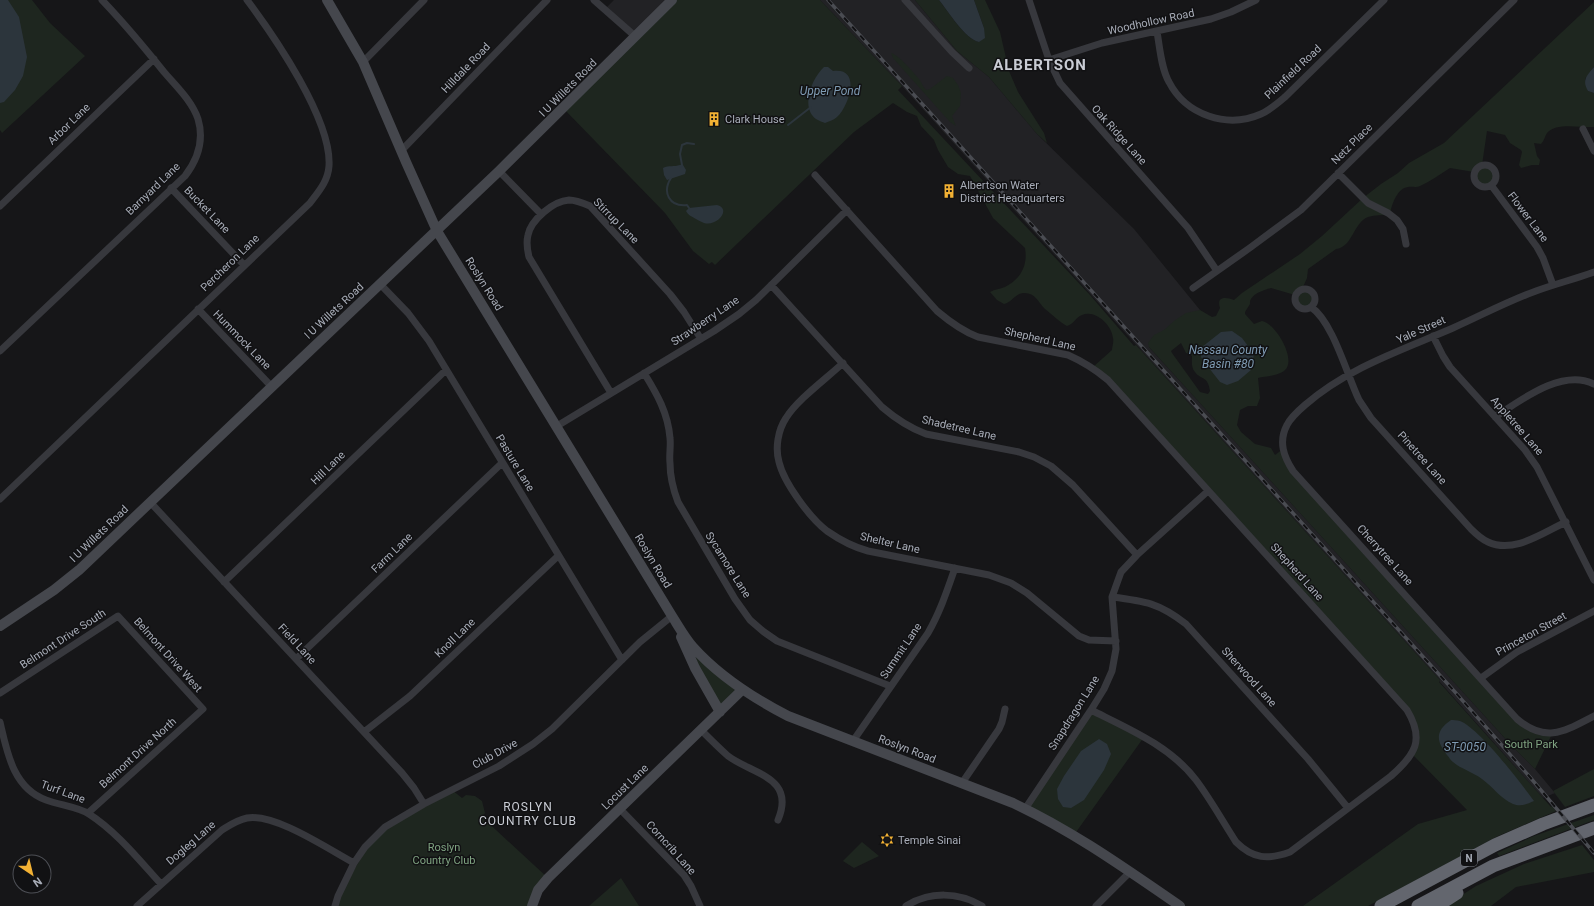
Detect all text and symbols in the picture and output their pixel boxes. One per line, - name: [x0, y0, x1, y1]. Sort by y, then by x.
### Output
- street label: Woodhollow Road: [1106, 6, 1196, 38]
- street label: Hilldale Road: [439, 40, 493, 96]
- street label: Plainfield Road: [1262, 42, 1324, 102]
- street label: I U Willets Road: [536, 56, 600, 120]
- district label: ALBERTSON: [993, 56, 1087, 74]
- water label: Upper Pond: [800, 84, 861, 98]
- street label: Arbor Lane: [45, 101, 93, 147]
- street label: Oak Ridge Lane: [1089, 102, 1149, 168]
- building icon: Clark House: [706, 111, 722, 127]
- place label: Clark House: [725, 113, 785, 126]
- street label: Netz Place: [1329, 121, 1375, 167]
- street label: Barnyard Lane: [123, 160, 183, 218]
- place label: Albertson Water District Headquarters: [960, 179, 1065, 205]
- building icon: Albertson Water District Headquarters: [941, 183, 957, 199]
- street label: Bucket Lane: [181, 184, 233, 236]
- street label: Flower Lane: [1505, 189, 1551, 245]
- street label: Stirrup Lane: [591, 196, 642, 247]
- street label: Percheron Lane: [198, 232, 262, 294]
- street label: Roslyn Road: [462, 255, 506, 313]
- street label: I U Willets Road: [302, 280, 366, 342]
- street label: Strawberry Lane: [669, 293, 742, 349]
- street label: Hummock Lane: [210, 308, 274, 372]
- street label: Yale Street: [1394, 313, 1448, 347]
- street label: Shepherd Lane: [1003, 324, 1077, 354]
- water label: Nassau County Basin #80: [1189, 343, 1268, 371]
- street label: Appletree Lane: [1488, 394, 1546, 458]
- street label: Shadetree Lane: [920, 413, 998, 443]
- street label: Pinetree Lane: [1395, 429, 1449, 487]
- street label: Pasture Lane: [493, 432, 537, 494]
- street label: Hill Lane: [308, 448, 348, 487]
- street label: I U Willets Road: [67, 503, 131, 565]
- street label: Cherrytree Lane: [1354, 522, 1416, 588]
- street label: Farm Lane: [369, 530, 415, 576]
- street label: Sycamore Lane: [703, 530, 754, 601]
- street label: Shelter Lane: [859, 530, 921, 556]
- street label: Roslyn Road: [632, 532, 674, 590]
- street label: Shepherd Lane: [1268, 541, 1326, 604]
- street label: Belmont Drive South: [18, 606, 108, 672]
- street label: Princeton Street: [1493, 609, 1569, 659]
- street label: Belmont Drive West: [131, 615, 205, 695]
- street label: Knoll Lane: [432, 615, 478, 660]
- street label: Summit Lane: [878, 620, 925, 681]
- street label: Field Lane: [275, 621, 319, 667]
- street label: Sherwood Lane: [1219, 644, 1279, 710]
- street label: Snapdragon Lane: [1046, 673, 1102, 753]
- street label: Belmont Drive North: [97, 715, 179, 791]
- street label: Roslyn Road: [876, 732, 938, 766]
- street label: Club Drive: [470, 736, 520, 772]
- park label: South Park: [1504, 738, 1558, 751]
- water label: ST-0050: [1444, 740, 1486, 754]
- street label: Locust Lane: [599, 761, 651, 812]
- street label: Turf Lane: [39, 778, 87, 806]
- district label: ROSLYN COUNTRY CLUB: [479, 800, 577, 828]
- street label: Dogleg Lane: [164, 818, 218, 868]
- street label: Corncrib Lane: [643, 818, 699, 878]
- synagogue icon: Temple Sinai: [879, 832, 895, 848]
- place label: Temple Sinai: [898, 834, 961, 847]
- park label: Roslyn Country Club: [412, 841, 476, 867]
- road number: N: [1461, 850, 1477, 866]
- north arrow: [12, 854, 52, 894]
- text: N: [30, 874, 44, 889]

